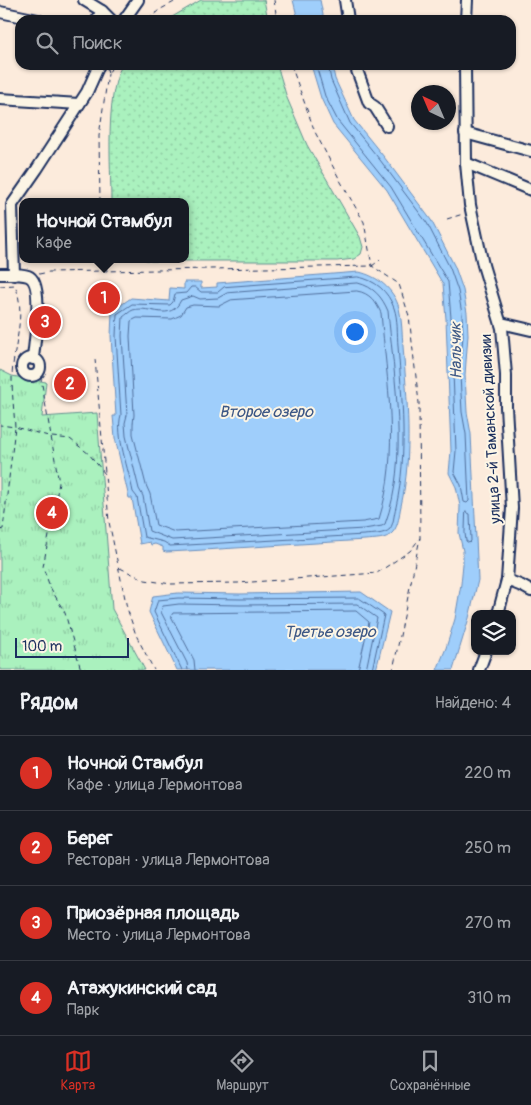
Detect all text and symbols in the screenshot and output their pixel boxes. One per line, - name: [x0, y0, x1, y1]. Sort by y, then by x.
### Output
- search box: [15, 15, 516, 70]
- icon: search: [33, 29, 61, 57]
- text: Поиск: [73, 31, 123, 55]
- north arrow: [411, 85, 456, 130]
- popup: [19, 198, 189, 263]
- text: Ночной Стамбул: [36, 209, 172, 233]
- text: Кафе: [36, 233, 72, 253]
- pin: 1: [88, 279, 120, 317]
- pin: 3: [29, 303, 61, 341]
- your location: [342, 319, 368, 345]
- water label: Нальчик: [445, 321, 466, 380]
- street label: улица 2-й Таманской дивизии: [477, 333, 506, 525]
- pin: 2: [54, 365, 86, 403]
- water label: Второе озеро: [219, 402, 314, 422]
- pin: 4: [36, 494, 68, 532]
- map controls: [471, 610, 516, 655]
- button: layers: [471, 610, 516, 655]
- water label: Третье озеро: [284, 622, 377, 642]
- scale bar: [15, 635, 129, 658]
- text: 100 m: [22, 638, 62, 655]
- text: Рядом: [20, 689, 78, 716]
- text: Найдено: 4: [435, 693, 511, 713]
- text: Ночной Стамбул: [67, 751, 203, 775]
- text: 1: [33, 763, 39, 783]
- text: 220 m: [465, 763, 511, 783]
- text: Кафе · улица Лермонтова: [67, 775, 242, 795]
- text: Берег: [67, 826, 113, 850]
- text: 2: [32, 838, 40, 858]
- text: 250 m: [465, 838, 511, 858]
- text: Ресторан · улица Лермонтова: [67, 850, 270, 870]
- text: Приозёрная площадь: [67, 901, 240, 925]
- text: 3: [32, 913, 40, 933]
- text: 270 m: [465, 913, 511, 933]
- text: Место · улица Лермонтова: [67, 925, 250, 945]
- text: Атажукинский сад: [67, 976, 217, 1000]
- text: 4: [31, 988, 41, 1008]
- text: 310 m: [467, 988, 511, 1008]
- text: Парк: [67, 1000, 100, 1020]
- tab: Карта: [60, 1047, 95, 1094]
- tab: Маршрут: [216, 1047, 269, 1094]
- tab: Сохранённые: [390, 1047, 471, 1094]

